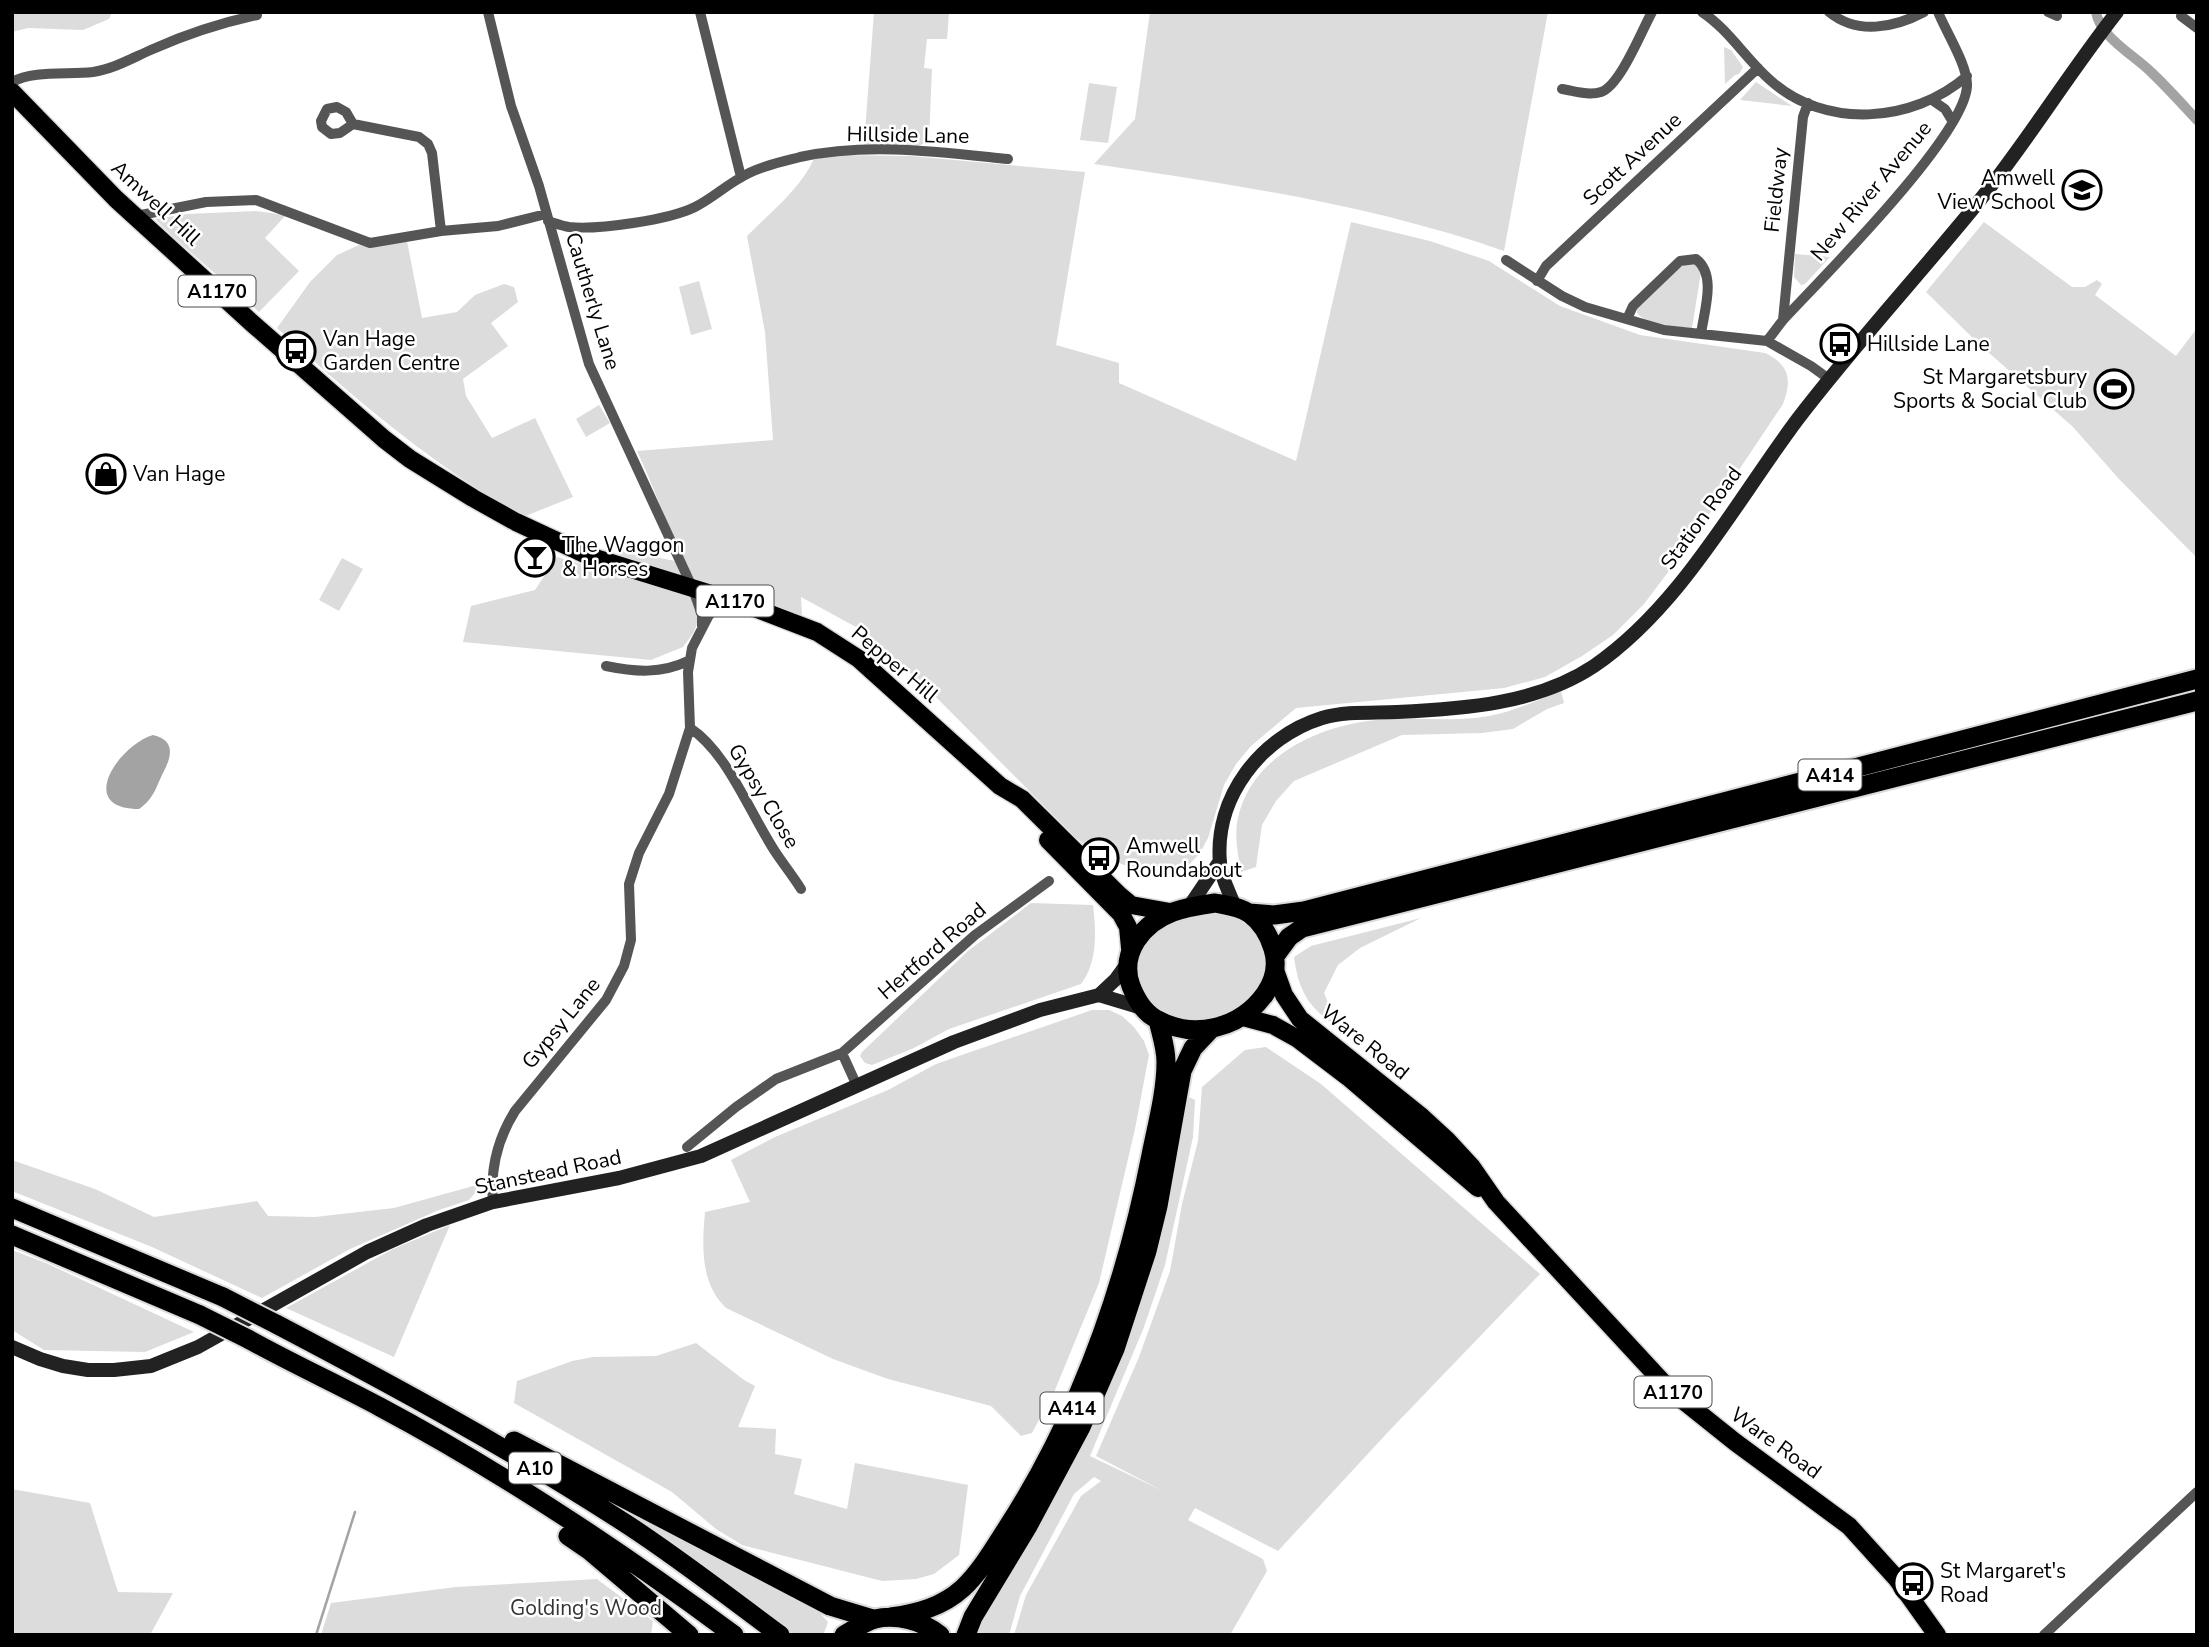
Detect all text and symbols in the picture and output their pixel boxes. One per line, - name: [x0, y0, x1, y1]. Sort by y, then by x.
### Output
- street label: Scott Avenue: [1577, 106, 1687, 212]
- street label: New River Avenue: [1804, 115, 1938, 267]
- street label: Hillside Lane: [846, 120, 970, 150]
- street label: Fieldway: [1758, 146, 1794, 234]
- street label: Amwell Hill: [105, 154, 207, 252]
- place label: Amwell View School: [1936, 164, 2056, 216]
- school or university icon: Amwell View School: [2061, 169, 2103, 211]
- street label: Cautherly Lane: [559, 229, 627, 373]
- road number: A1170: [178, 276, 256, 306]
- bus stop icon: Hillside Lane: [1819, 323, 1861, 365]
- place label: Van Hage Garden Centre: [322, 325, 460, 377]
- bus stop icon: Van Hage Garden Centre: [275, 330, 317, 372]
- place label: Hillside Lane: [1867, 330, 1990, 358]
- place label: St Margaretsbury Sports & Social Club: [1893, 363, 2087, 415]
- sports icon: St Margaretsbury Sports & Social Club: [2093, 368, 2135, 410]
- shop icon: Van Hage: [85, 453, 127, 495]
- place label: Van Hage: [132, 460, 225, 488]
- street label: Station Road: [1654, 461, 1748, 575]
- place label: The Waggon & Horses: [562, 531, 684, 583]
- bar icon: The Waggon & Horses: [514, 536, 556, 578]
- road number: A1170: [696, 586, 774, 616]
- street label: Pepper Hill: [845, 619, 945, 709]
- street label: Gypsy Close: [722, 738, 806, 854]
- road number: A414: [1798, 760, 1862, 790]
- place label: Amwell Roundabout: [1126, 832, 1242, 884]
- bus stop icon: Amwell Roundabout: [1078, 837, 1120, 879]
- street label: Hertford Road: [872, 896, 992, 1006]
- street label: Gypsy Lane: [516, 971, 606, 1075]
- street label: Ware Road: [1315, 998, 1415, 1086]
- street label: Stanstead Road: [472, 1143, 624, 1201]
- road number: A1170: [1634, 1376, 1712, 1408]
- road number: A414: [1040, 1392, 1104, 1424]
- street label: Ware Road: [1725, 1401, 1827, 1485]
- road number: A10: [509, 1452, 561, 1484]
- place label: St Margaret's Road: [1940, 1557, 2066, 1609]
- bus stop icon: St Margaret's Road: [1892, 1562, 1934, 1604]
- park label: Golding's Wood: [510, 1594, 662, 1622]

